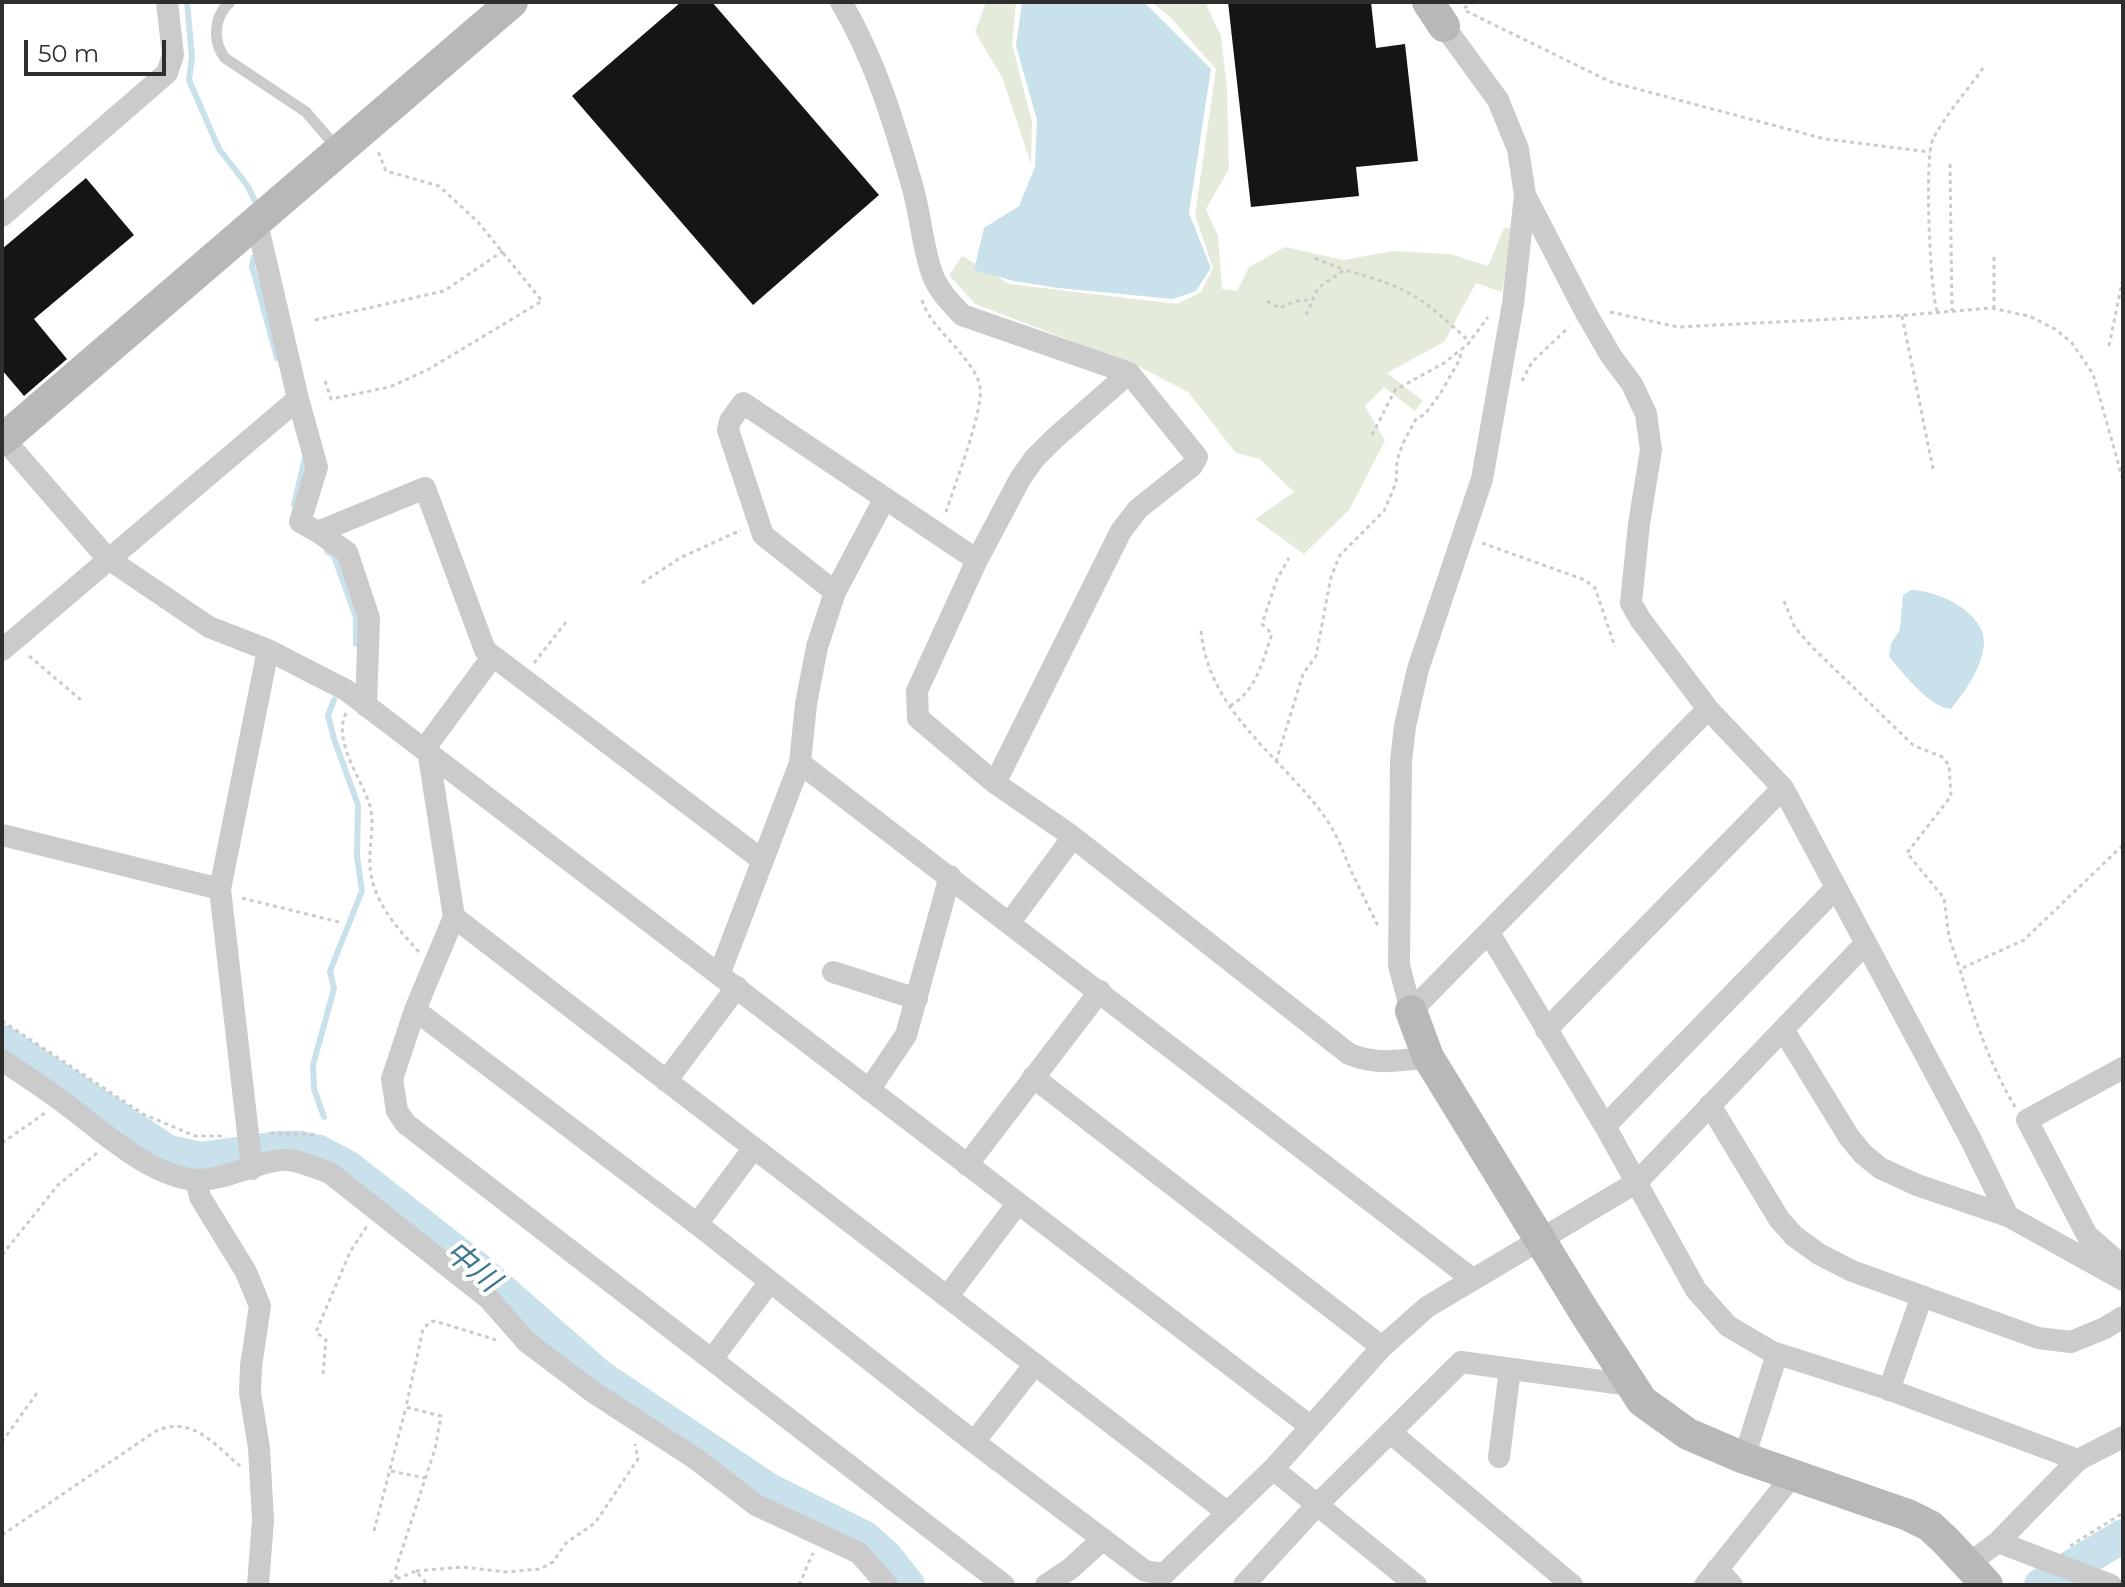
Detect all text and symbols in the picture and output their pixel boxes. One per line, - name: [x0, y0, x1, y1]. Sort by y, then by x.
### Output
- scale bar: [28, 24, 170, 74]
- text: 50 m: [38, 39, 99, 68]
- water label: 中川: [437, 1234, 507, 1300]

